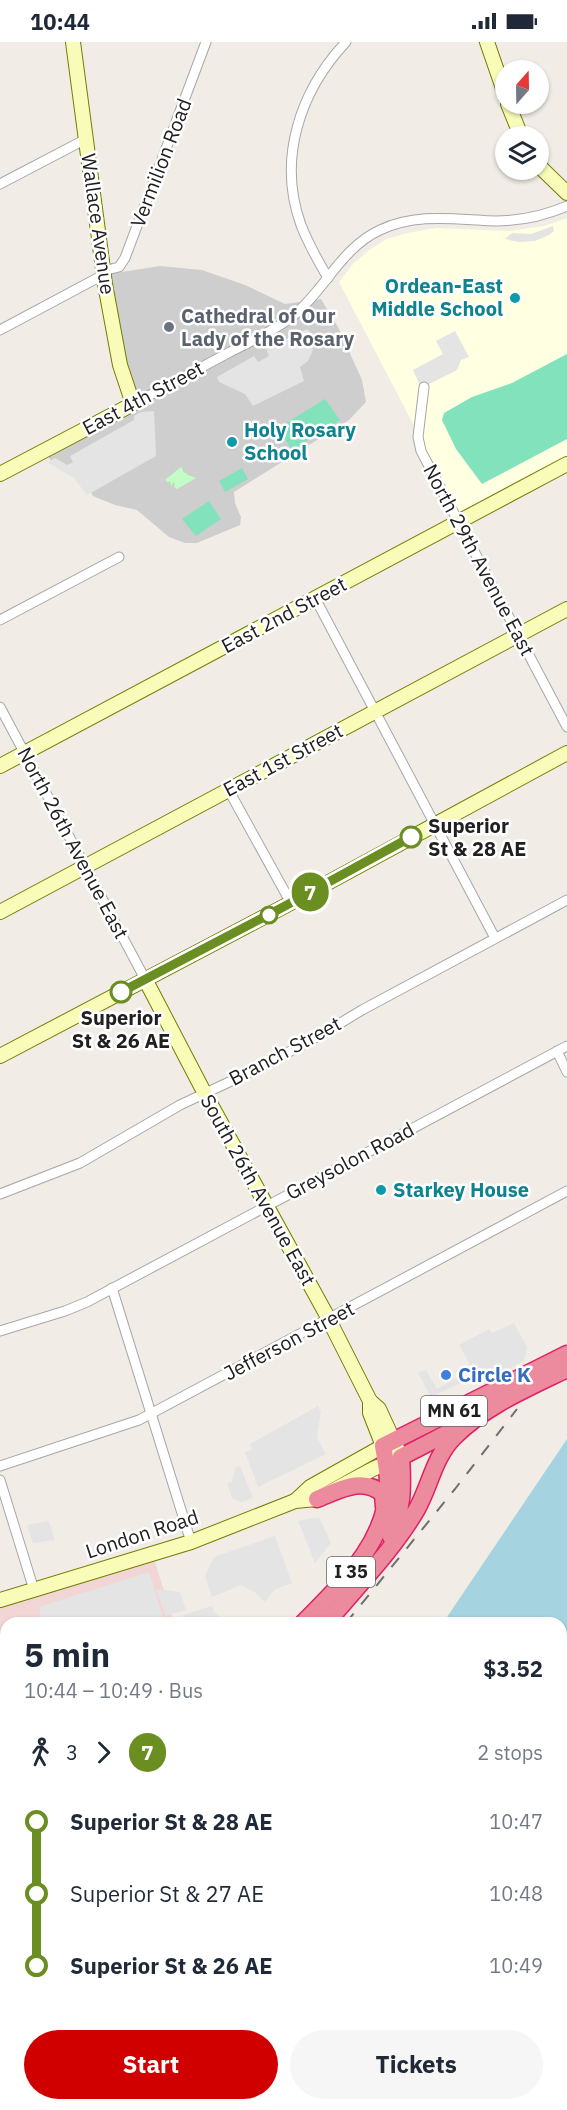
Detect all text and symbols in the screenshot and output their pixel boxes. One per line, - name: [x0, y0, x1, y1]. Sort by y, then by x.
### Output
- text: 10:44: [30, 7, 90, 36]
- north arrow: [495, 60, 549, 114]
- map controls: [495, 60, 549, 180]
- street label: Vermilion Road: [124, 94, 198, 231]
- button: layers: [495, 126, 549, 180]
- street label: Wallace Avenue: [75, 152, 122, 296]
- place label: Ordean-East Middle School: [371, 272, 503, 322]
- marker: Ordean-East Middle School: [508, 291, 522, 305]
- place label: Cathedral of Our Lady of the Rosary: [181, 302, 354, 352]
- marker: Cathedral of Our Lady of the Rosary: [162, 320, 176, 334]
- street label: East 4th Street: [77, 354, 208, 441]
- place label: Holy Rosary School: [244, 416, 356, 466]
- marker: Holy Rosary School: [225, 435, 239, 449]
- street label: North 29th Avenue East: [417, 459, 541, 660]
- street label: East 2nd Street: [216, 570, 351, 659]
- street label: East 1st Street: [218, 717, 347, 802]
- street label: North 26th Avenue East: [11, 742, 135, 943]
- place label: Superior St & 28 AE: [428, 812, 526, 862]
- marker: Superior St & 28 AE: [400, 826, 422, 848]
- line badge: 7: [290, 872, 330, 912]
- text: 7: [304, 878, 316, 906]
- unlabelled marker: [260, 906, 278, 924]
- marker: Superior St & 26 AE: [110, 981, 132, 1003]
- place label: Superior St & 26 AE: [72, 1004, 170, 1054]
- street label: Branch Street: [224, 1010, 346, 1091]
- street label: South 26th Avenue East: [195, 1089, 322, 1290]
- street label: Greysolon Road: [281, 1115, 419, 1206]
- place label: Starkey House: [393, 1176, 529, 1203]
- marker: Starkey House: [374, 1183, 388, 1197]
- street label: Jefferson Street: [219, 1295, 359, 1386]
- place label: Circle K: [458, 1361, 531, 1388]
- marker: Circle K: [439, 1368, 453, 1382]
- road number: MN 61: [421, 1396, 487, 1426]
- street label: London Road: [82, 1503, 202, 1564]
- road number: I 35: [327, 1557, 375, 1587]
- text: 5 min: [24, 1633, 110, 1676]
- text: $3.52: [483, 1654, 543, 1683]
- text: 10:44 – 10:49 · Bus: [24, 1677, 203, 1704]
- icon: walk: [24, 1736, 57, 1769]
- icon: forward: [87, 1736, 120, 1769]
- text: 7: [141, 1738, 154, 1766]
- text: 3: [66, 1739, 78, 1766]
- text: 2 stops: [477, 1739, 543, 1766]
- text: Superior St & 28 AE: [70, 1807, 273, 1836]
- text: 10:47: [489, 1808, 543, 1835]
- text: Superior St & 27 AE: [70, 1879, 264, 1908]
- text: 10:48: [489, 1880, 543, 1907]
- text: Superior St & 26 AE: [70, 1951, 273, 1980]
- text: 10:49: [489, 1952, 543, 1979]
- button: Start: [24, 2030, 278, 2099]
- button: Tickets: [290, 2030, 543, 2099]

